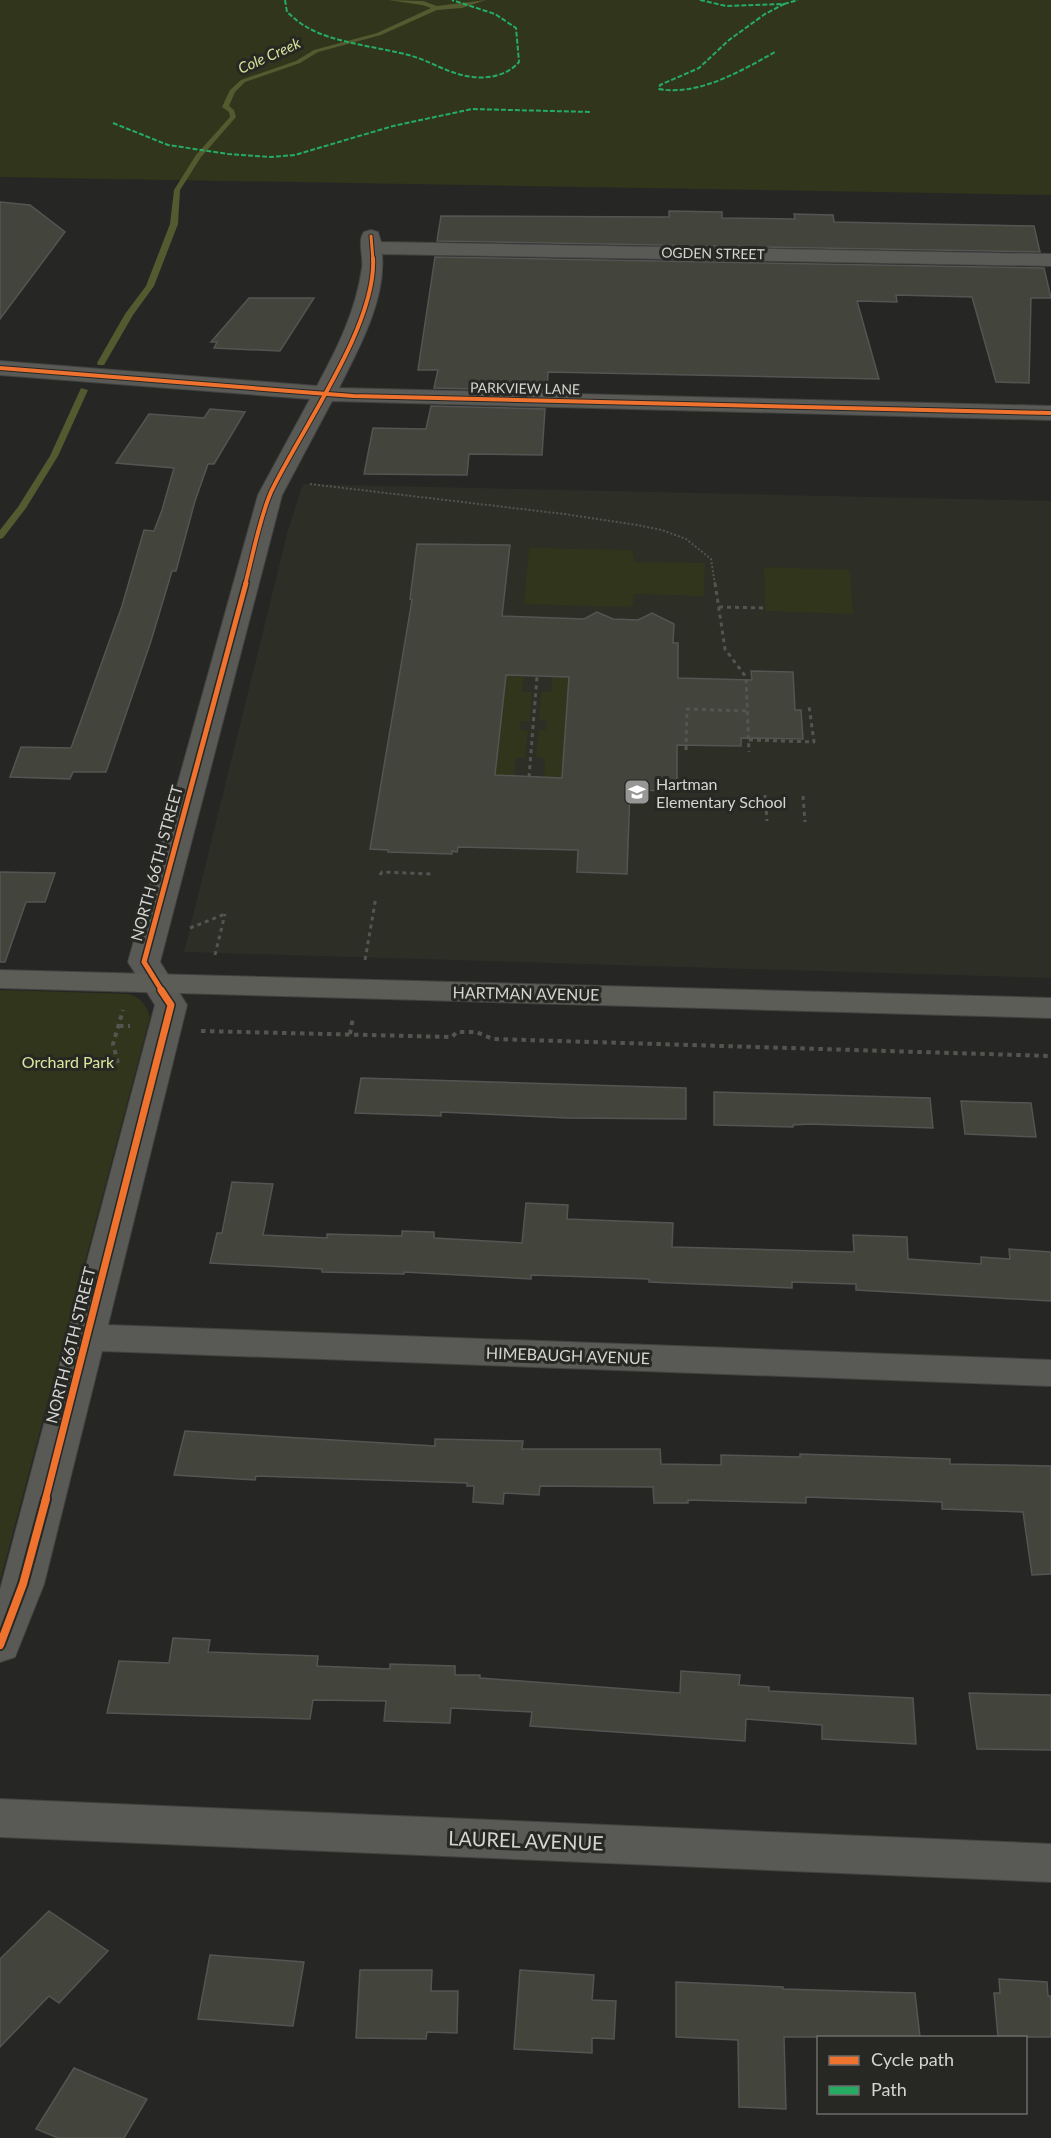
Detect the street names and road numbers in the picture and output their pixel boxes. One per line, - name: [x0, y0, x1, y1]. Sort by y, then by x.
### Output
- street label: OGDEN STREET: [661, 244, 766, 262]
- street label: PARKVIEW LANE: [470, 379, 580, 397]
- street label: NORTH 66TH STREET: [126, 782, 186, 943]
- street label: HARTMAN AVENUE: [452, 982, 600, 1004]
- street label: NORTH 66TH STREET: [41, 1264, 99, 1425]
- street label: HIMEBAUGH AVENUE: [486, 1343, 650, 1367]
- street label: LAUREL AVENUE: [448, 1825, 604, 1855]

